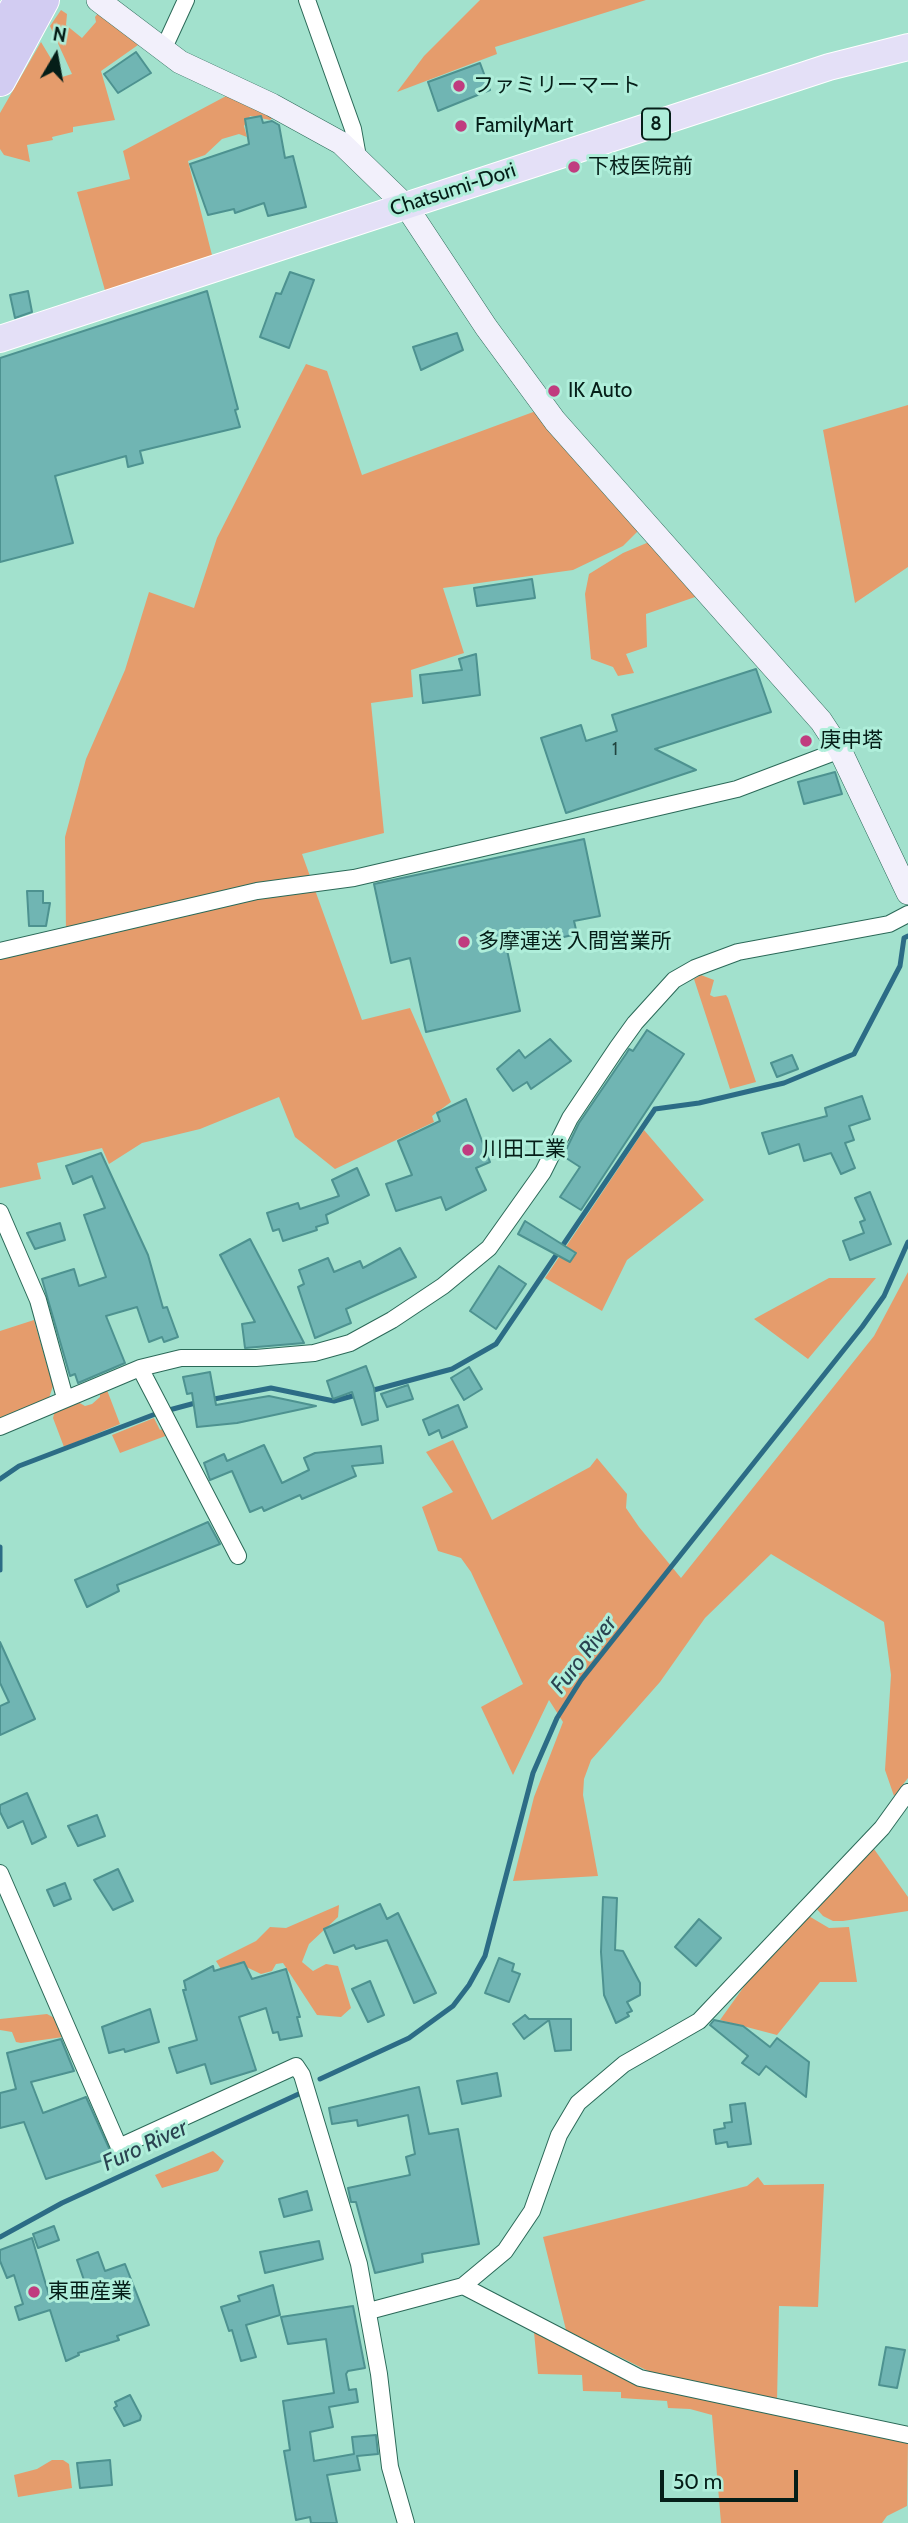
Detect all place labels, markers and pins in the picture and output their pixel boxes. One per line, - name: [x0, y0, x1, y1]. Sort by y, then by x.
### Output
- place label: ファミリーマート: [473, 73, 641, 99]
- marker: ファミリーマート: [451, 78, 467, 94]
- place label: FamilyMart: [475, 113, 573, 139]
- marker: FamilyMart: [453, 118, 469, 134]
- place label: 下枝医院前: [588, 154, 693, 180]
- marker: 下枝医院前: [566, 159, 582, 175]
- place label: IK Auto: [568, 378, 632, 404]
- marker: IK Auto: [546, 383, 562, 399]
- place label: 庚申塔: [820, 728, 883, 754]
- marker: 庚申塔: [798, 733, 814, 749]
- place label: 多摩運送 入間営業所: [478, 929, 672, 955]
- marker: 多摩運送 入間営業所: [456, 934, 472, 950]
- place label: 川田工業: [482, 1137, 566, 1163]
- marker: 川田工業: [460, 1142, 476, 1158]
- place label: 東亜産業: [48, 2279, 132, 2305]
- marker: 東亜産業: [26, 2284, 42, 2300]

